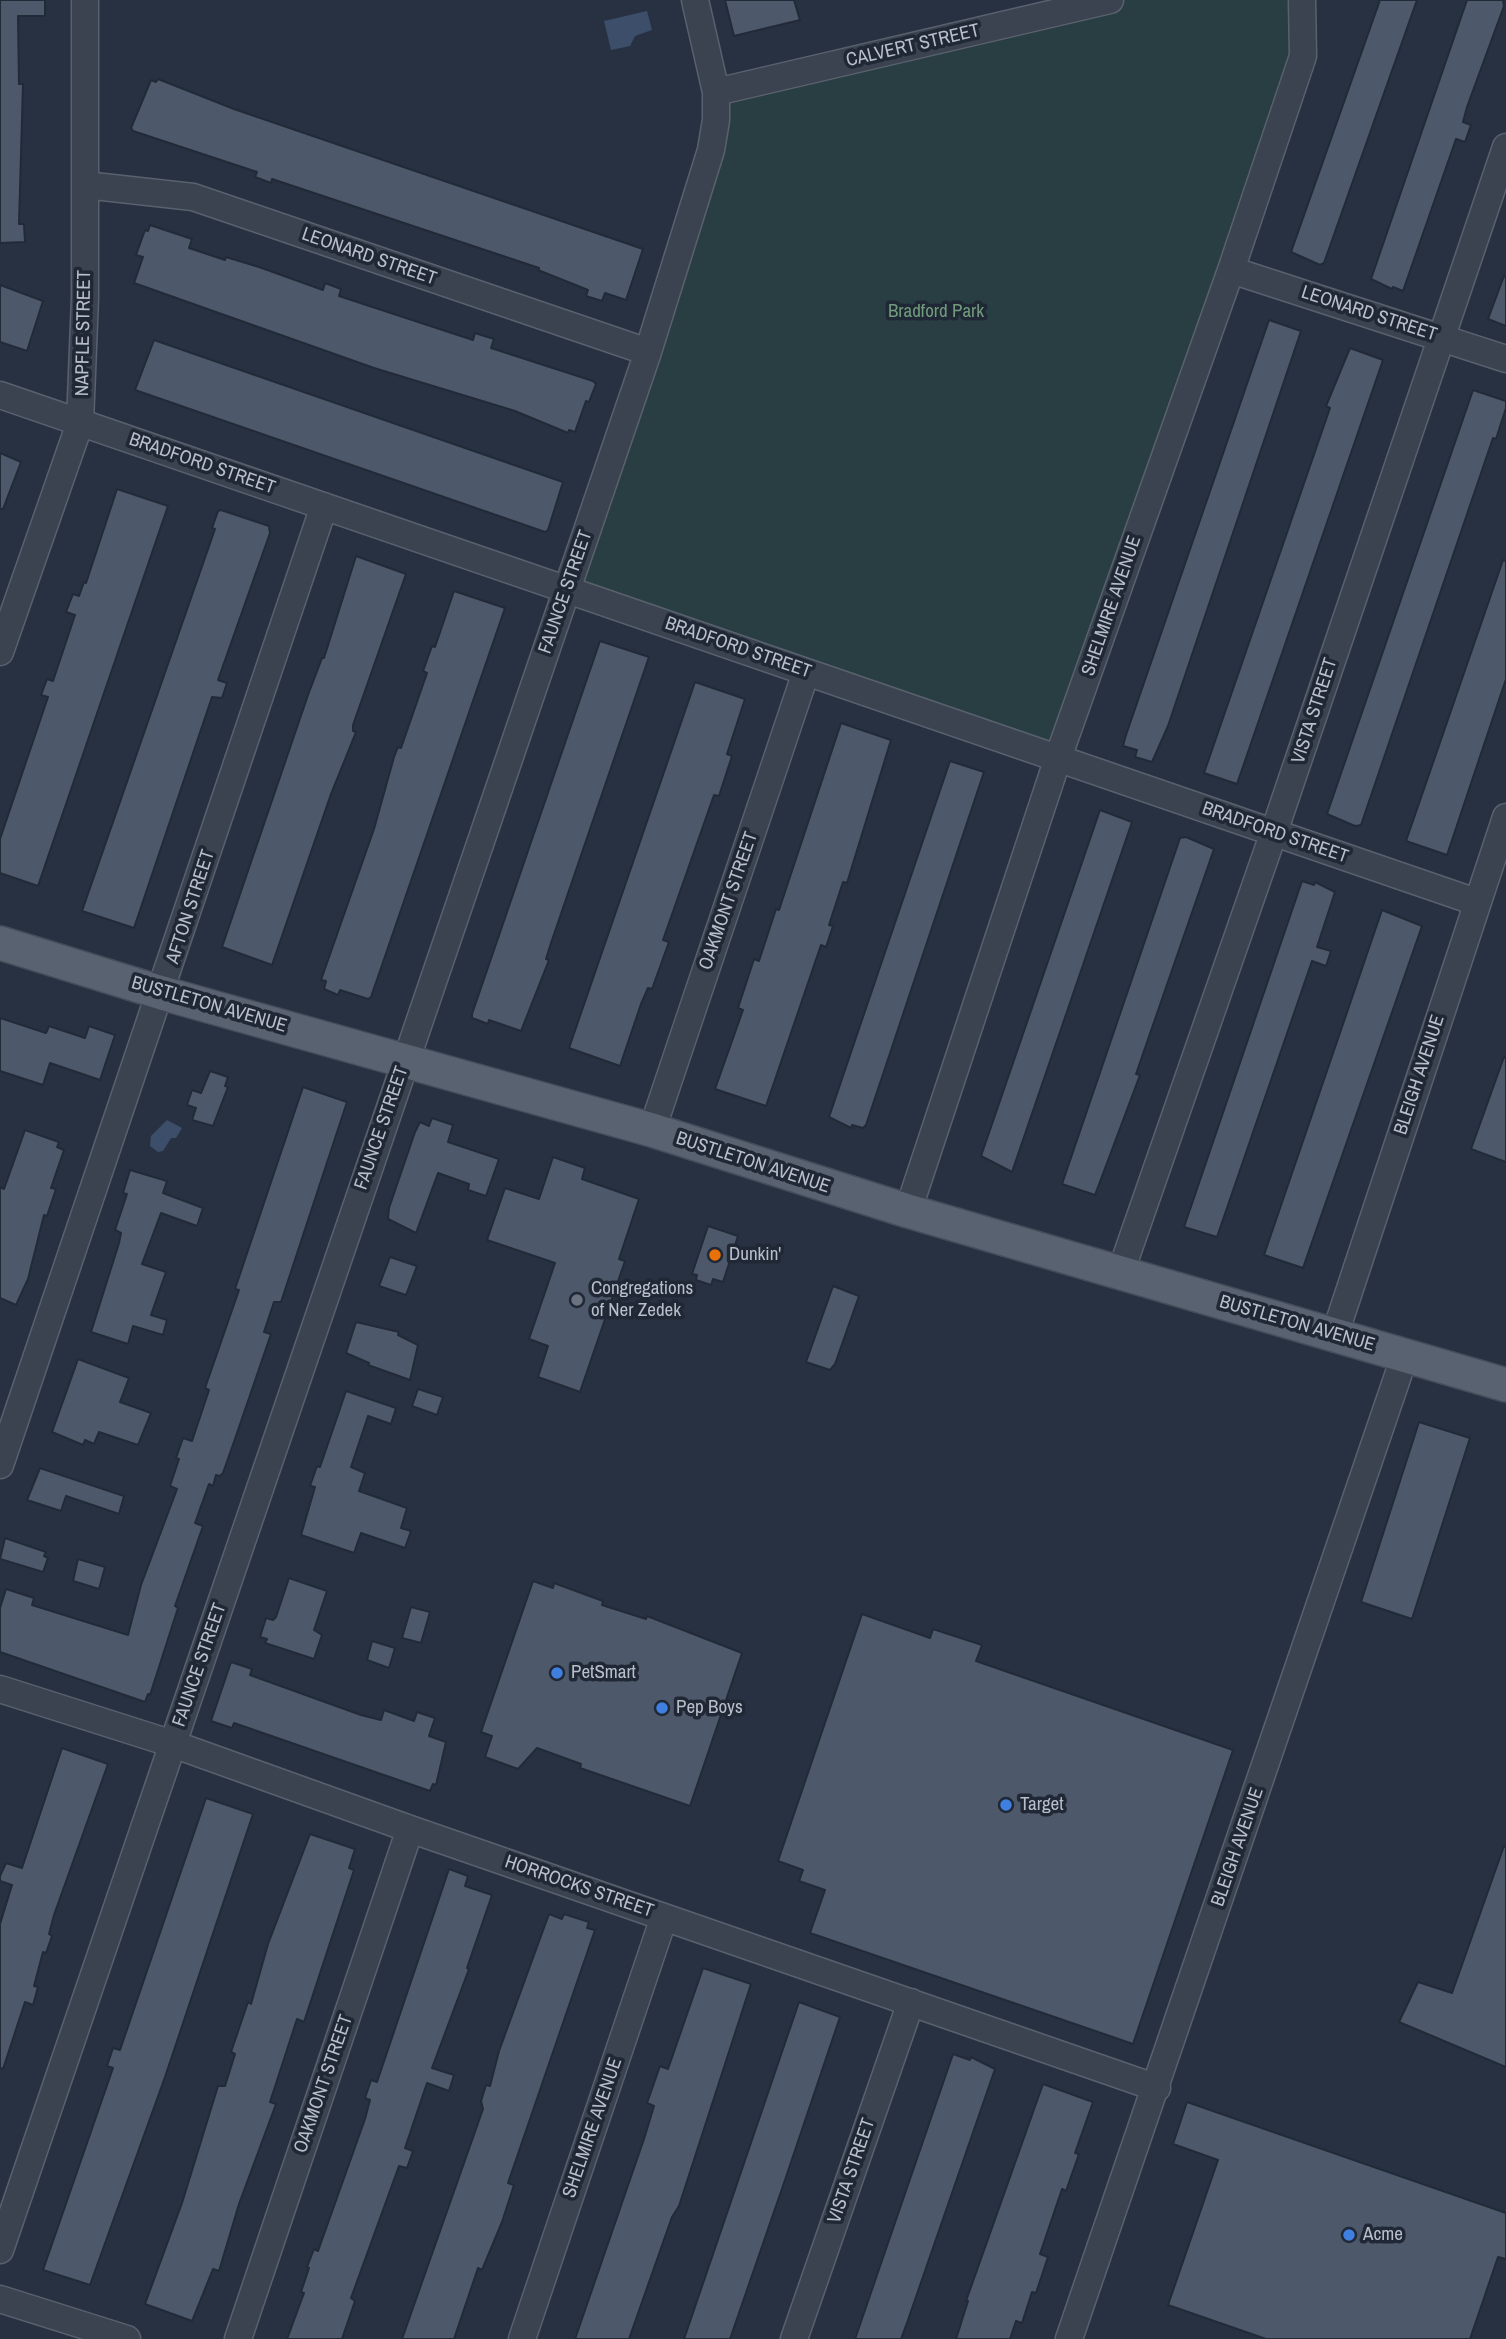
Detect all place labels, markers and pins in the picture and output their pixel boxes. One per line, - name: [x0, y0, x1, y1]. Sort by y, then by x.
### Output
- place label: Dunkin': [729, 1244, 781, 1266]
- marker: Dunkin': [707, 1247, 723, 1263]
- place label: Congregations of Ner Zedek: [591, 1278, 693, 1322]
- marker: Congregations of Ner Zedek: [569, 1292, 585, 1308]
- place label: PetSmart: [571, 1662, 636, 1684]
- marker: PetSmart: [549, 1665, 565, 1681]
- place label: Pep Boys: [676, 1697, 743, 1719]
- marker: Pep Boys: [654, 1700, 670, 1716]
- place label: Target: [1020, 1794, 1064, 1816]
- marker: Target: [998, 1797, 1014, 1813]
- place label: Acme: [1363, 2224, 1403, 2246]
- marker: Acme: [1341, 2227, 1357, 2243]

